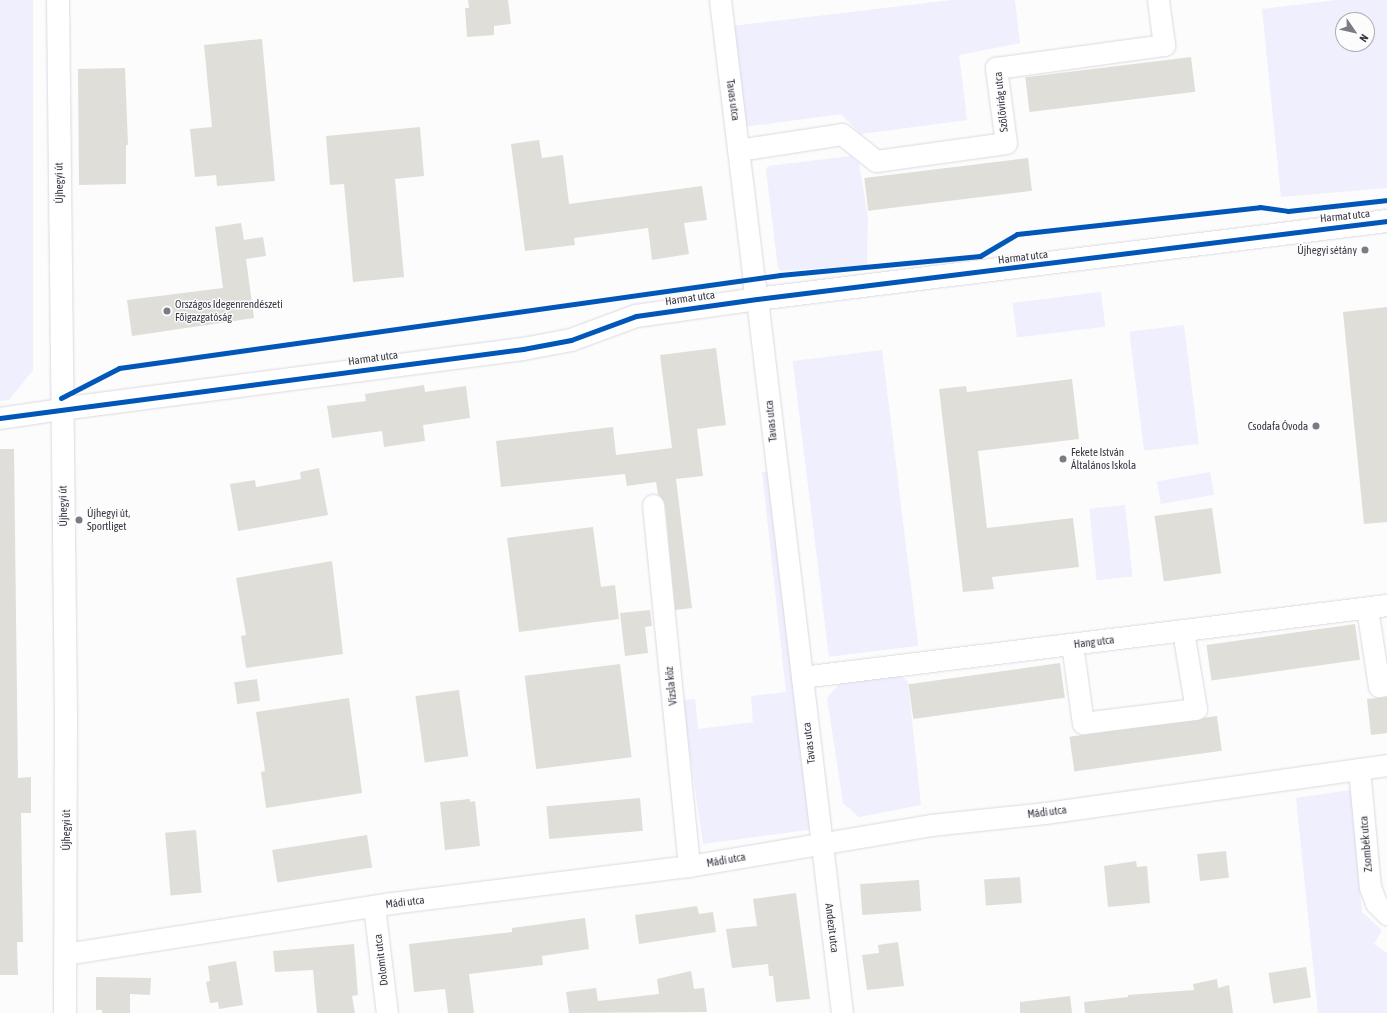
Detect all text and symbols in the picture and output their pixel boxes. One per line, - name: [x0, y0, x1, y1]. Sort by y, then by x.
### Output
- north arrow: [1335, 12, 1375, 52]
- text: N: [1357, 32, 1371, 44]
- street label: Szőlővirág utca: [991, 71, 1011, 133]
- street label: Tavas utca: [724, 78, 742, 122]
- street label: Újhegyi út: [52, 162, 66, 204]
- street label: Harmat utca: [1319, 207, 1371, 225]
- place label: Újhegyi sétány: [1297, 243, 1357, 257]
- marker: Újhegyi sétány: [1360, 245, 1370, 255]
- street label: Harmat utca: [997, 247, 1049, 267]
- street label: Harmat utca: [664, 288, 716, 308]
- place label: Országos Idegenrendészeti Főigazgatóság: [175, 298, 283, 324]
- marker: Országos Idegenrendészeti Főigazgatóság: [162, 306, 172, 316]
- street label: Harmat utca: [347, 348, 399, 368]
- street label: Tavas utca: [762, 400, 780, 442]
- place label: Csodafa Óvoda: [1248, 419, 1308, 433]
- marker: Csodafa Óvoda: [1311, 421, 1321, 431]
- place label: Fekete István Általános Iskola: [1071, 446, 1136, 472]
- marker: Fekete István Általános Iskola: [1058, 454, 1068, 464]
- street label: Újhegyi út: [56, 485, 70, 527]
- place label: Újhegyi út, Sportliget: [87, 507, 130, 533]
- marker: Újhegyi út, Sportliget: [74, 515, 84, 525]
- street label: Hang utca: [1073, 633, 1115, 651]
- street label: Vizsla köz: [662, 666, 680, 706]
- street label: Tavas utca: [800, 722, 818, 764]
- street label: Mádi utca: [1027, 803, 1067, 821]
- street label: Újhegyi út: [59, 809, 73, 851]
- street label: Zsombék utca: [1357, 816, 1375, 872]
- street label: Mádi utca: [706, 850, 746, 870]
- street label: Mádi utca: [385, 893, 425, 911]
- street label: Andezit utca: [822, 903, 842, 953]
- street label: Dolomit utca: [371, 933, 391, 987]

